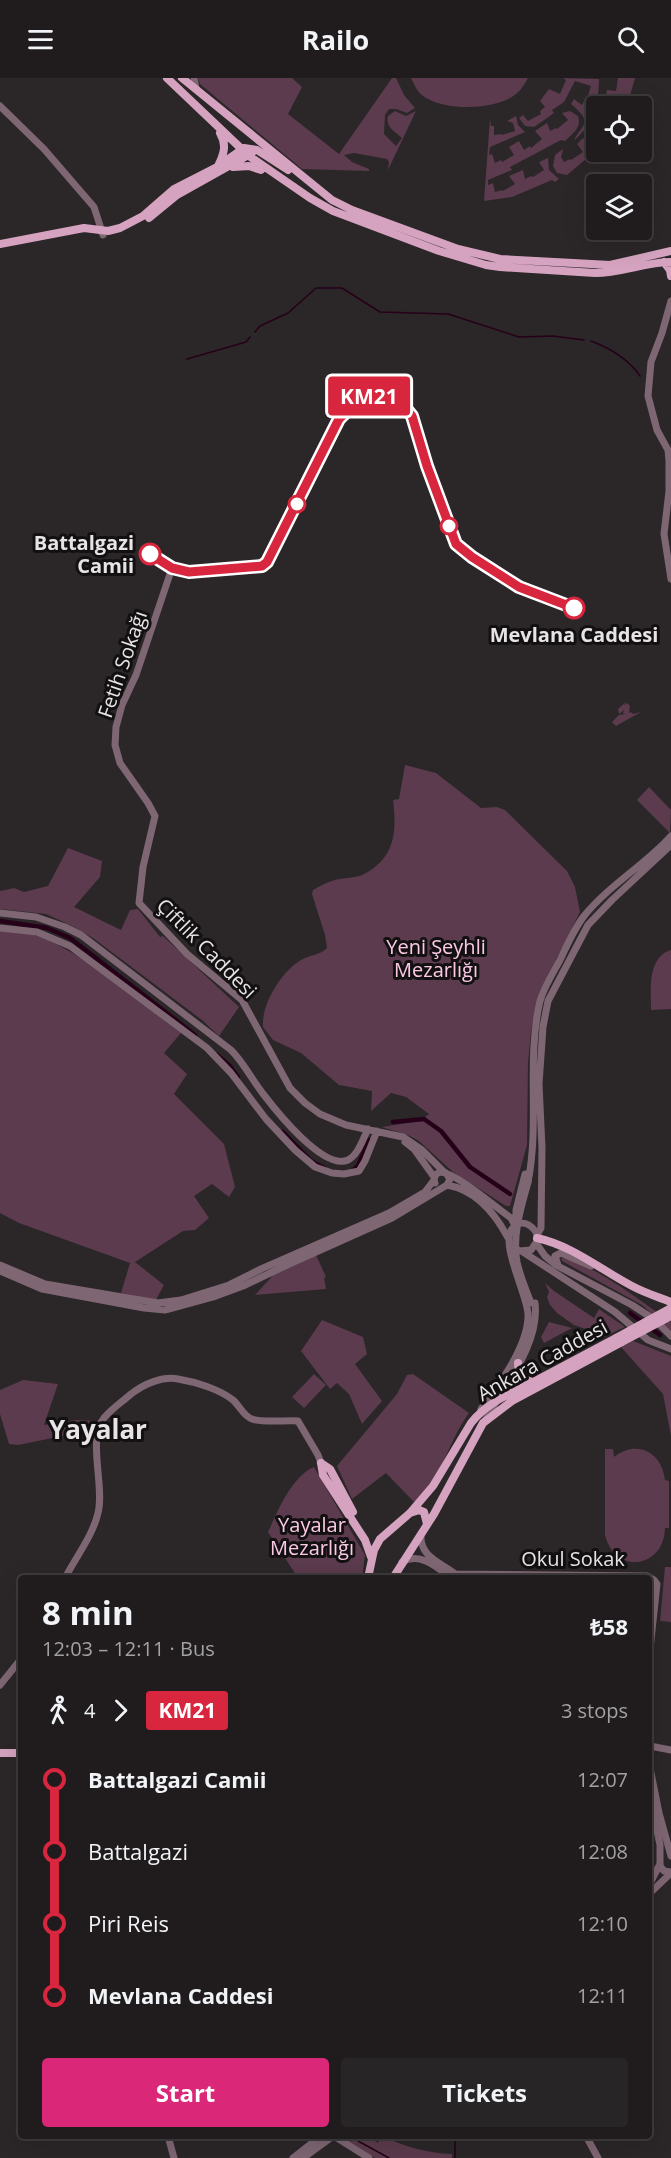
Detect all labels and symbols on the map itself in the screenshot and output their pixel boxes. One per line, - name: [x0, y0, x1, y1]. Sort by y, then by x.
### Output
- line badge: KM21: [327, 376, 411, 416]
- unlabelled marker: [288, 495, 306, 513]
- unlabelled marker: [440, 517, 458, 535]
- place label: Battalgazi Camii: [34, 529, 134, 579]
- marker: Battalgazi Camii: [139, 543, 161, 565]
- marker: Mevlana Caddesi: [563, 597, 585, 619]
- street label: Fetih Sokağı: [91, 607, 153, 721]
- place label: Mevlana Caddesi: [490, 621, 658, 648]
- street label: Çiftlik Caddesi: [151, 892, 263, 1004]
- park label: Yeni Şeyhli Mezarlığı: [386, 933, 486, 983]
- street label: Ankara Caddesi: [472, 1313, 612, 1407]
- district label: Yayalar: [49, 1411, 147, 1447]
- park label: Yayalar Mezarlığı: [270, 1511, 354, 1561]
- street label: Okul Sokak: [521, 1545, 625, 1572]

